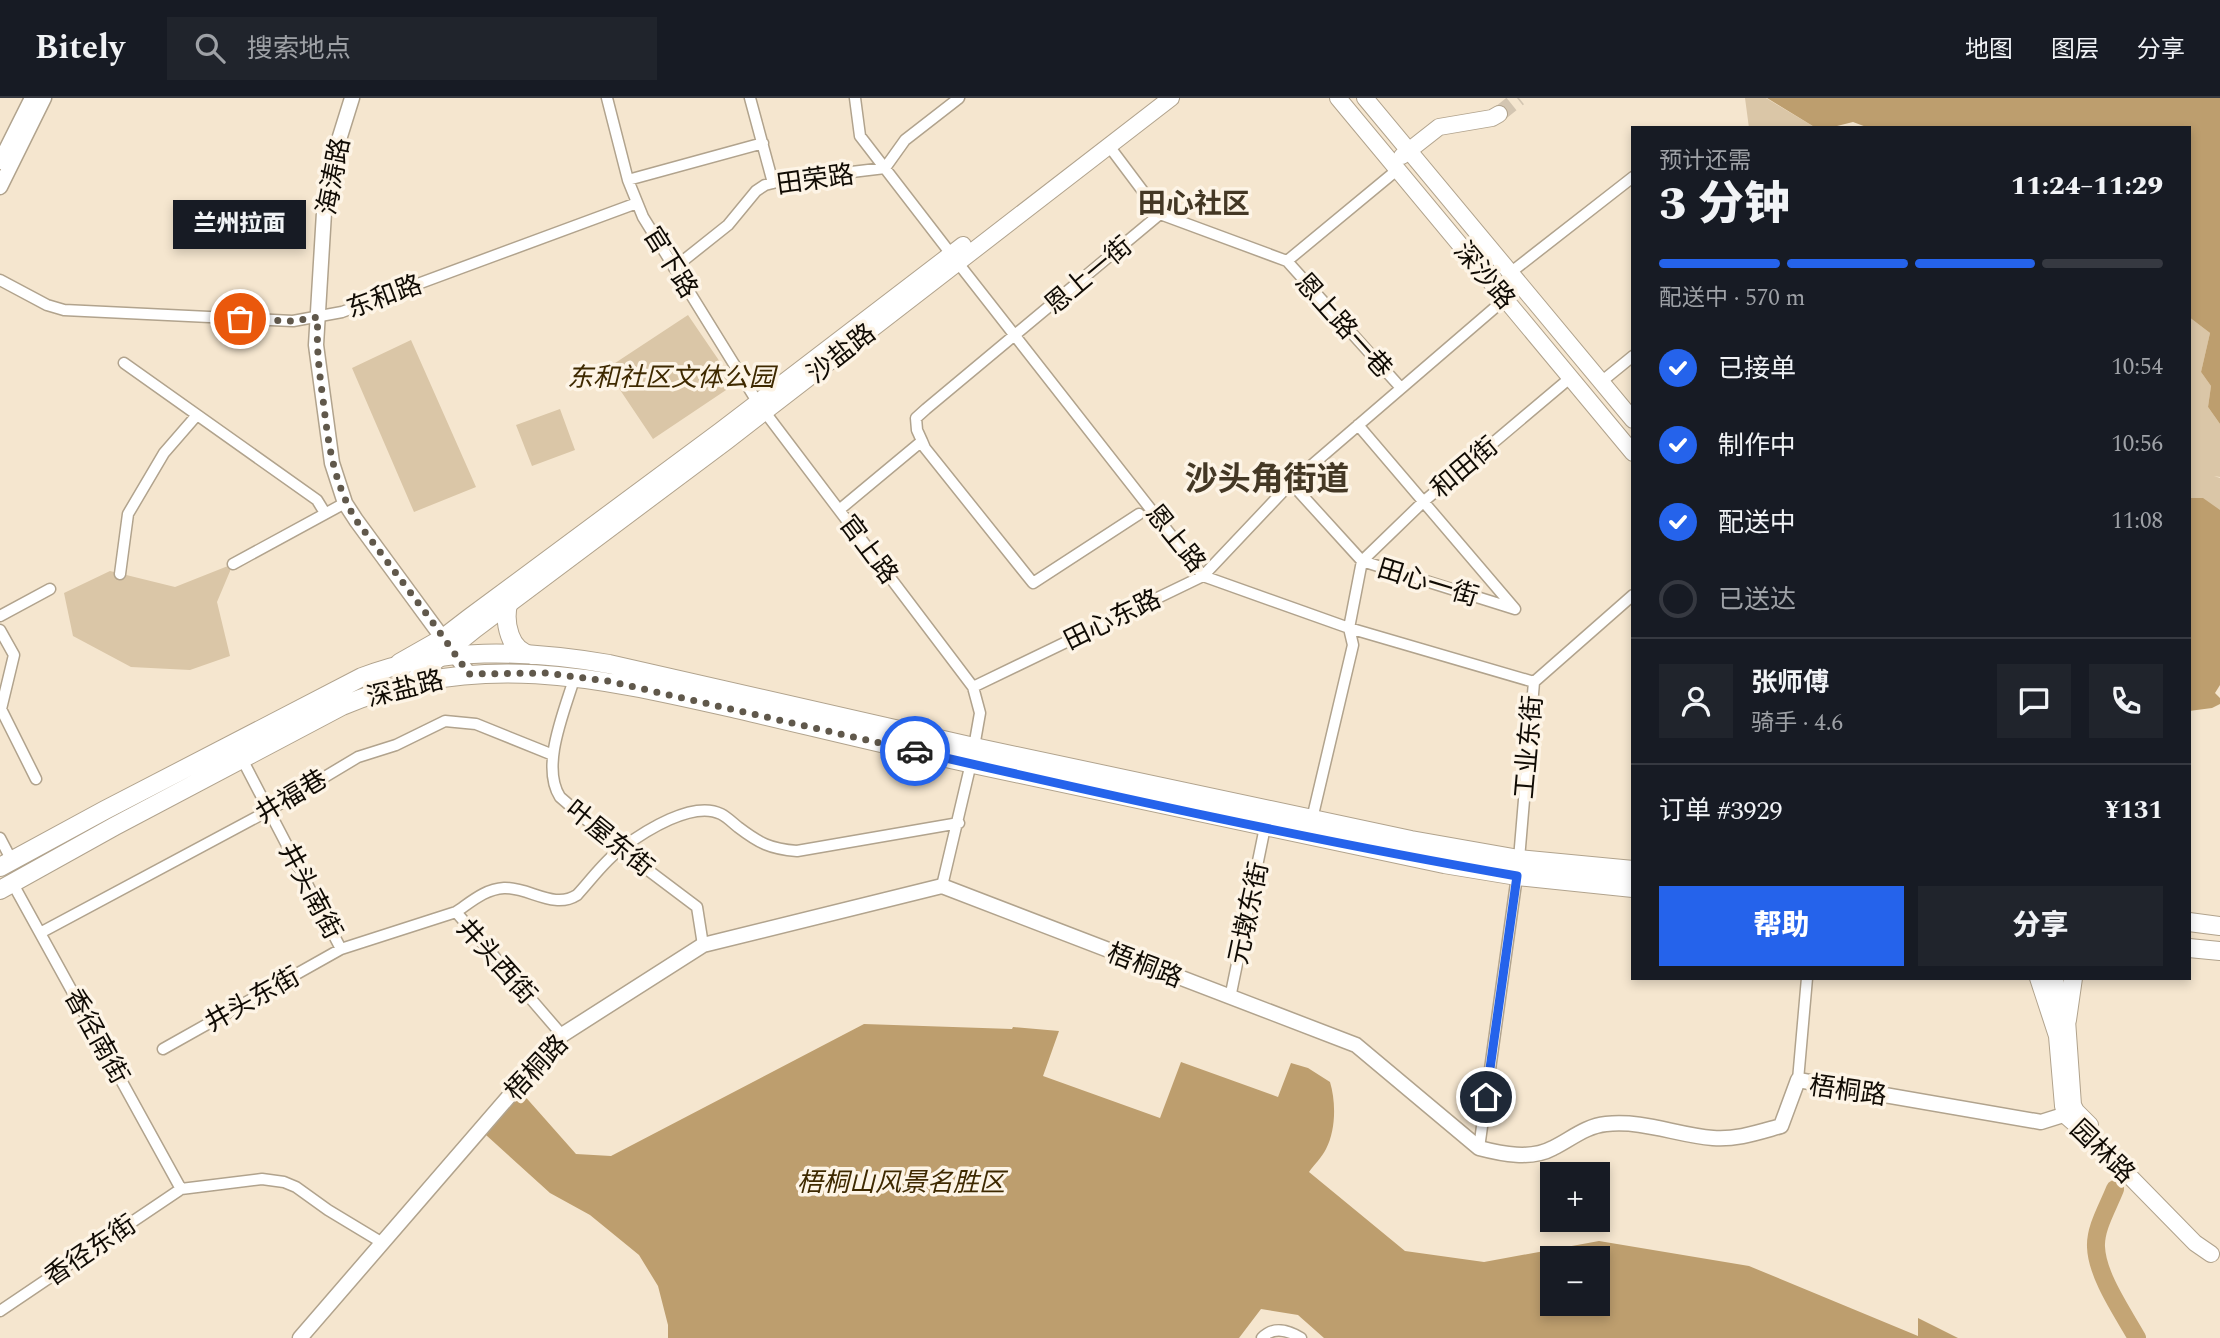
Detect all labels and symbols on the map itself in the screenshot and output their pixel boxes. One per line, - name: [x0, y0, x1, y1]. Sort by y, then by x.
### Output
- street label: 海涛路: [307, 134, 361, 218]
- street label: 田荣路: [774, 155, 857, 205]
- district label: 田心社区: [1138, 183, 1250, 226]
- callout: 兰州拉面: [174, 200, 306, 249]
- street label: 官下路: [633, 219, 708, 306]
- street label: 恩上一街: [1036, 227, 1141, 325]
- street label: 深沙路: [1444, 233, 1525, 318]
- street label: 恩上路一巷: [1285, 264, 1402, 387]
- street label: 东和路: [341, 265, 428, 329]
- pin: [210, 289, 270, 349]
- street label: 沙盐路: [799, 314, 885, 394]
- park label: 东和社区文体公园: [567, 358, 779, 398]
- street label: 和田街: [1422, 427, 1507, 508]
- district label: 沙头角街道: [1185, 455, 1350, 505]
- street label: 恩上路: [1135, 496, 1215, 582]
- street label: 官上路: [829, 506, 908, 593]
- street label: 田心一街: [1372, 549, 1483, 617]
- street label: 田心东路: [1057, 579, 1168, 661]
- street label: 深盐路: [363, 660, 448, 718]
- street label: 工业东街: [1505, 694, 1553, 801]
- courier: [880, 716, 950, 786]
- street label: 井福巷: [248, 760, 335, 834]
- street label: 叶屋东街: [556, 791, 662, 887]
- street label: 井头南街: [268, 836, 352, 947]
- street label: 元墩东街: [1219, 858, 1279, 968]
- street label: 井头西街: [447, 910, 546, 1014]
- street label: 梧桐路: [1101, 933, 1188, 999]
- street label: 井头东街: [197, 957, 308, 1043]
- street label: 香径南街: [53, 981, 139, 1092]
- street label: 梧桐路: [496, 1026, 578, 1110]
- street label: 梧桐路: [1806, 1066, 1889, 1116]
- pin: [1456, 1067, 1516, 1127]
- street label: 园林路: [2060, 1110, 2144, 1193]
- park label: 梧桐山风景名胜区: [797, 1163, 1009, 1203]
- street label: 香径东街: [36, 1205, 145, 1296]

